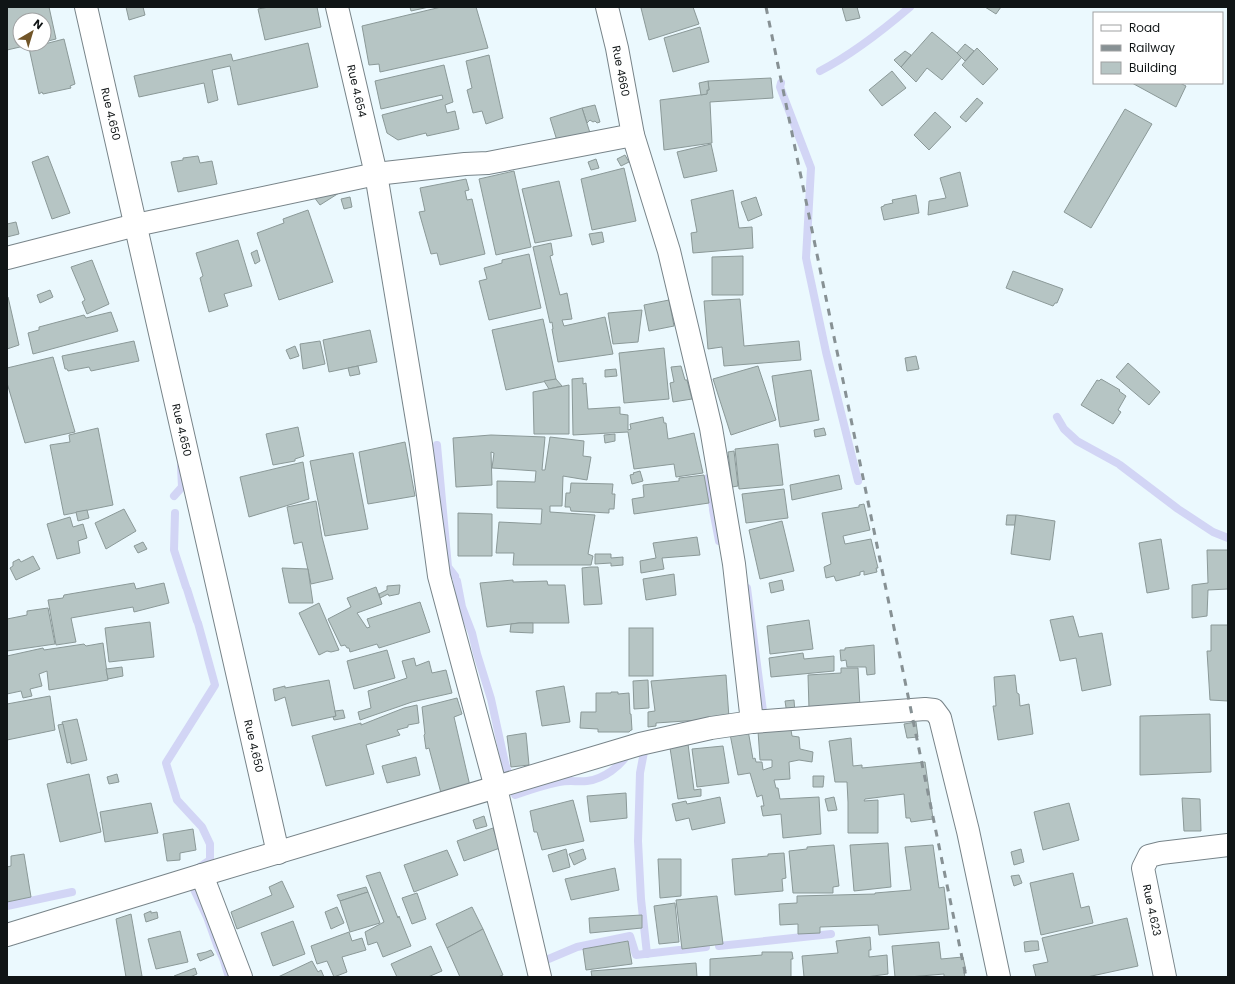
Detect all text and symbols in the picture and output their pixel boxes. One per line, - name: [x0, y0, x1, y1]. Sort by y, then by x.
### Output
- north arrow: [12, 12, 52, 52]
- legend: [1093, 12, 1223, 84]
- text: N: [30, 15, 46, 33]
- text: Road: [1129, 19, 1160, 36]
- text: Railway: [1129, 39, 1175, 56]
- street label: Rue 4660: [608, 44, 634, 98]
- text: Building: [1129, 59, 1177, 76]
- street label: Rue 4.654: [343, 63, 371, 119]
- street label: Rue 4.650: [97, 86, 125, 142]
- street label: Rue 4.650: [168, 402, 196, 458]
- street label: Rue 4.650: [240, 718, 268, 774]
- street label: Rue 4.623: [1139, 883, 1165, 937]

